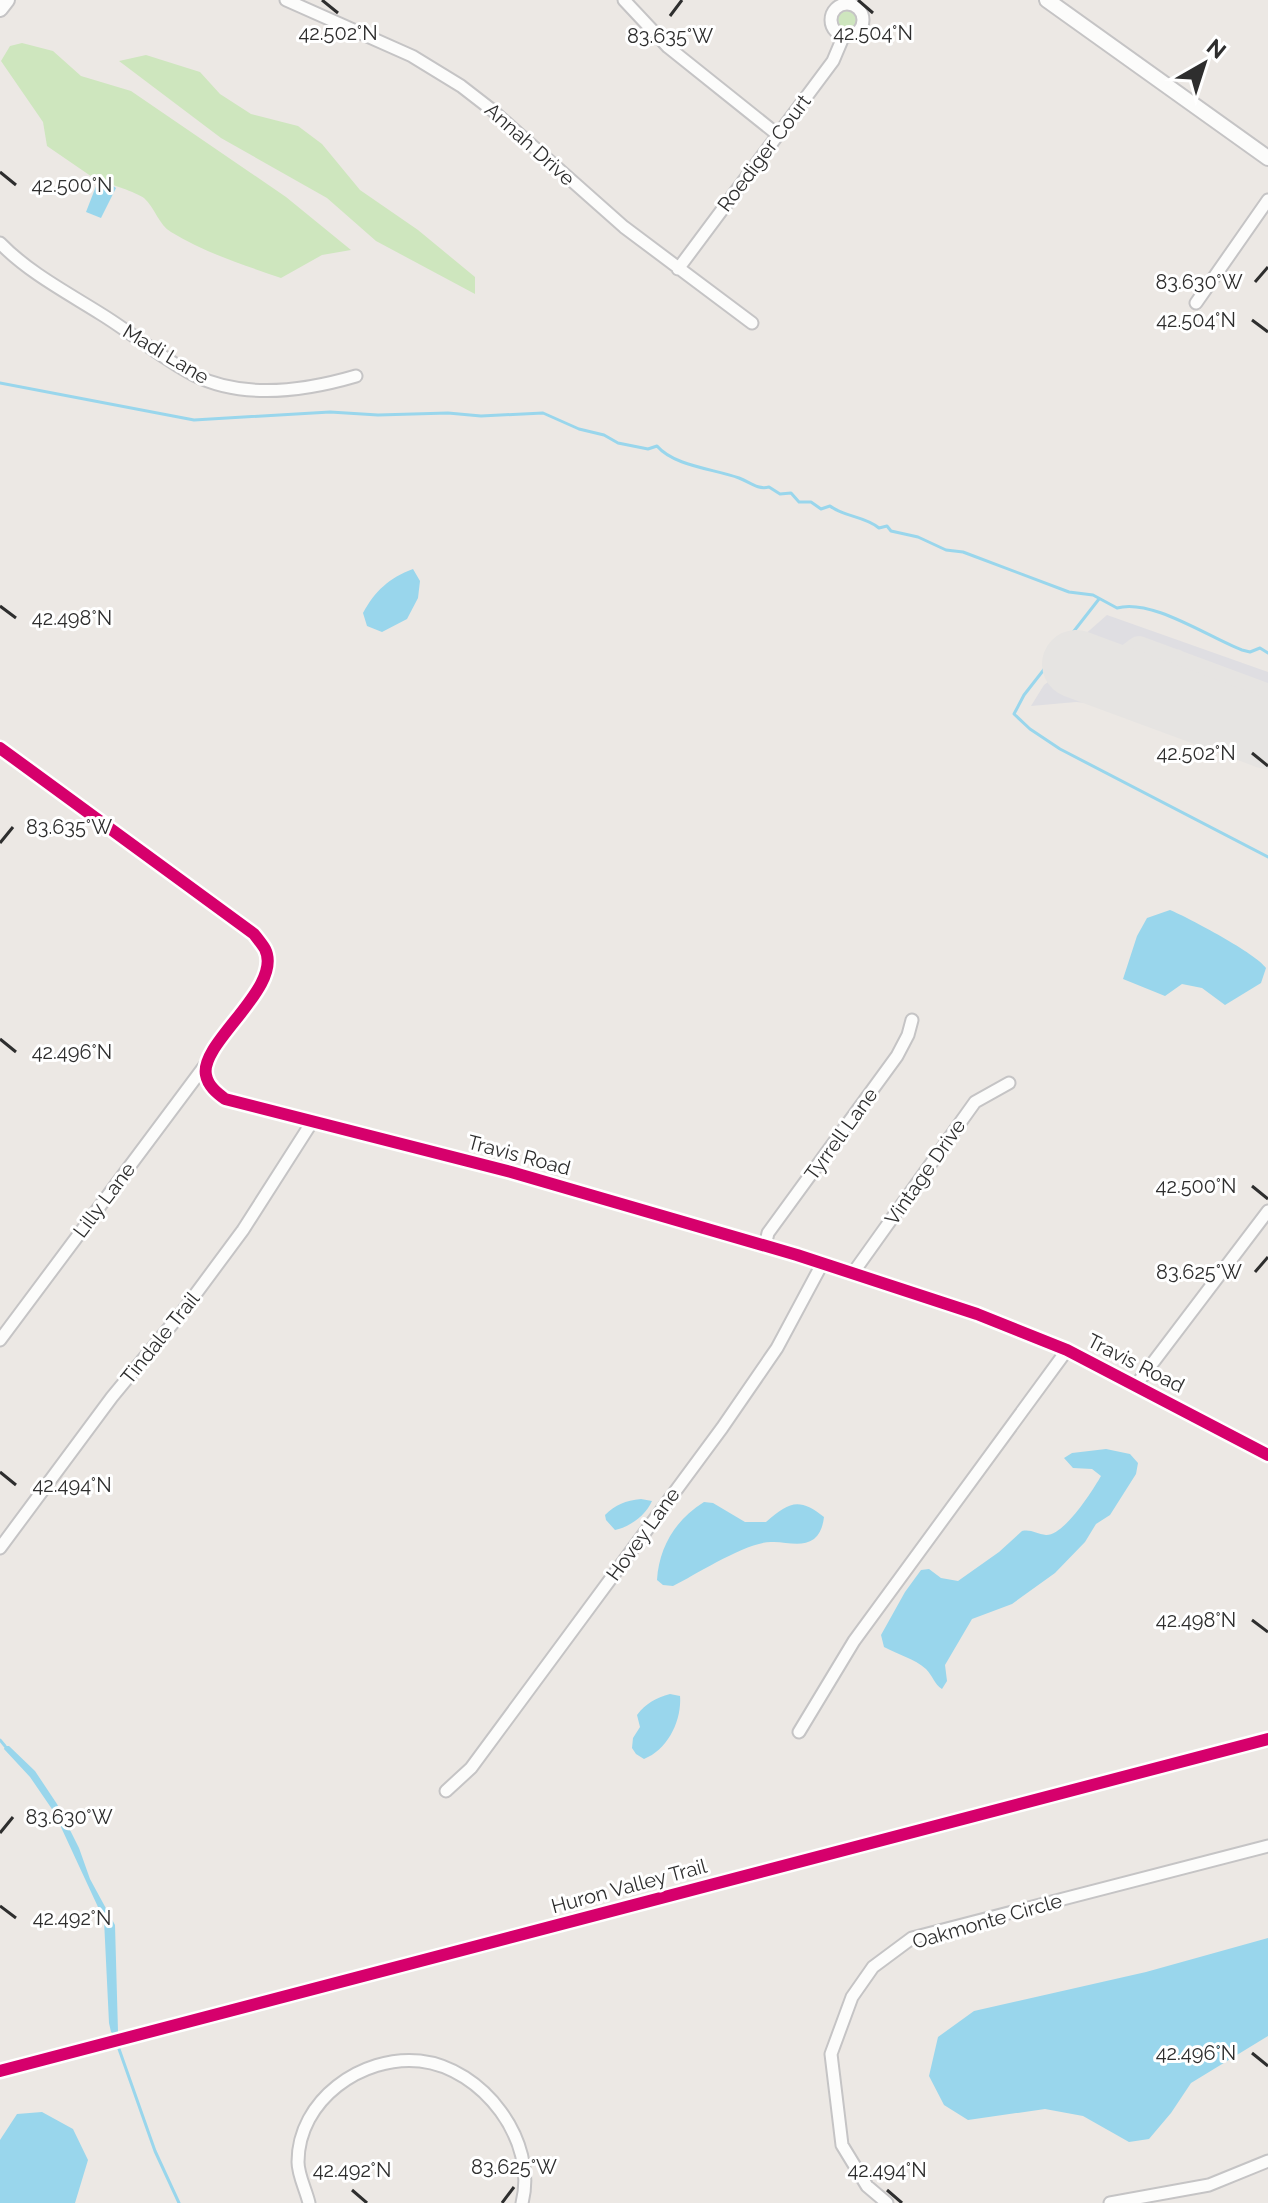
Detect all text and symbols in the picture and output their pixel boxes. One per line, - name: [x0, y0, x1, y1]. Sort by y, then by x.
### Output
- text: 42.502°N: [298, 21, 378, 45]
- text: 42.504°N: [833, 21, 913, 45]
- text: 83.635°W: [627, 24, 713, 48]
- north arrow: [1164, 24, 1244, 104]
- text: N: [1202, 33, 1231, 64]
- street label: Roediger Court: [712, 90, 816, 216]
- street label: Annah Drive: [480, 98, 580, 191]
- text: 42.500°N: [32, 173, 112, 197]
- text: 83.630°W: [1155, 270, 1243, 294]
- text: 42.504°N: [1156, 308, 1236, 332]
- street label: Madi Lane: [119, 319, 214, 389]
- text: 42.498°N: [32, 606, 112, 630]
- text: 42.502°N: [1156, 741, 1236, 765]
- text: 83.635°W: [26, 815, 112, 839]
- text: 42.496°N: [32, 1040, 112, 1064]
- street label: Tyrrell Lane: [799, 1083, 883, 1185]
- street label: Vintage Drive: [880, 1114, 971, 1230]
- street label: Travis Road: [465, 1130, 573, 1180]
- street label: Lilly Lane: [68, 1157, 140, 1242]
- text: 42.500°N: [1156, 1174, 1236, 1198]
- text: 83.625°W: [1156, 1260, 1242, 1284]
- street label: Tindale Trail: [116, 1287, 205, 1389]
- street label: Travis Road: [1083, 1328, 1189, 1398]
- text: 42.494°N: [32, 1473, 112, 1497]
- street label: Hovey Lane: [601, 1483, 685, 1585]
- text: 42.498°N: [1156, 1608, 1236, 1632]
- text: 83.630°W: [25, 1805, 113, 1829]
- street label: Huron Valley Trail: [549, 1854, 710, 1918]
- street label: Oakmonte Circle: [909, 1888, 1065, 1954]
- text: 42.492°N: [33, 1906, 111, 1930]
- text: 42.496°N: [1156, 2041, 1236, 2065]
- text: 83.625°W: [471, 2155, 557, 2179]
- text: 42.492°N: [313, 2158, 391, 2182]
- text: 42.494°N: [847, 2158, 927, 2182]

